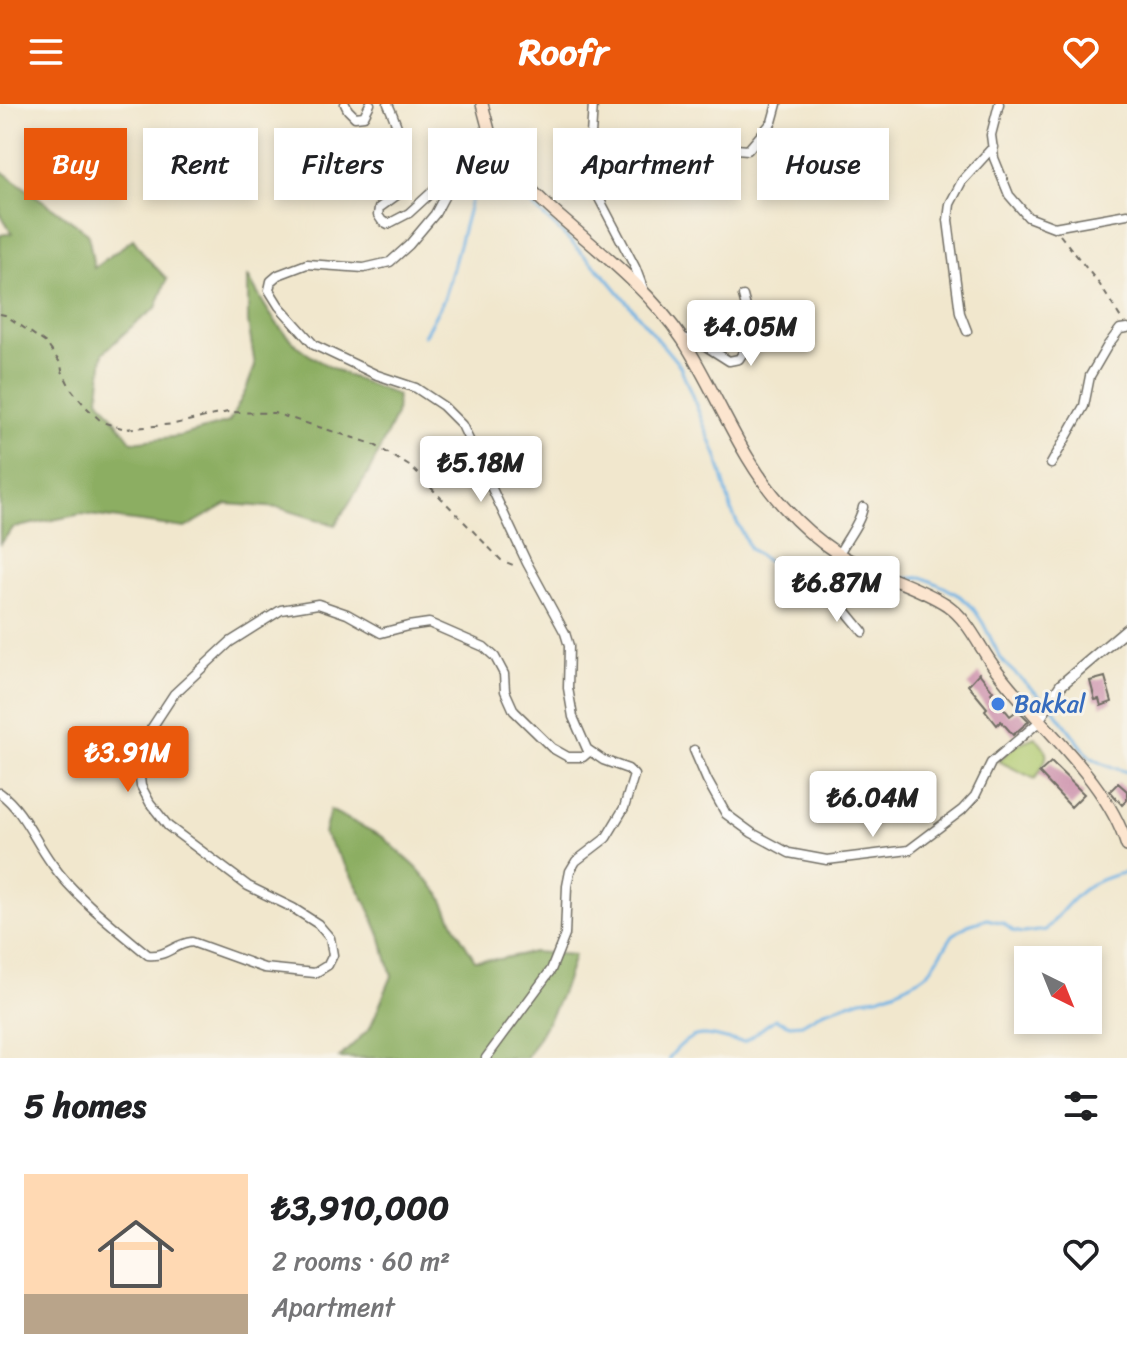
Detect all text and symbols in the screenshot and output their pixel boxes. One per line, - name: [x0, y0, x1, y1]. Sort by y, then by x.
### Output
- text: Roofr: [519, 20, 608, 84]
- icon: menu: [24, 30, 68, 74]
- icon: heart: [1059, 30, 1103, 74]
- chip: Buy: [24, 128, 127, 200]
- chip: Rent: [143, 128, 258, 200]
- chip: Filters: [274, 128, 412, 200]
- chip: New: [428, 128, 537, 200]
- chip: Apartment: [553, 128, 741, 200]
- chip: House: [757, 128, 889, 200]
- pin: ₺4.05M: [686, 300, 816, 368]
- text: ₺4.05M: [705, 303, 797, 349]
- pin: ₺5.18M: [416, 436, 546, 504]
- text: ₺5.18M: [438, 439, 524, 485]
- pin: ₺6.87M: [772, 556, 902, 624]
- text: ₺6.87M: [793, 559, 881, 605]
- place label: Bakkal: [1014, 683, 1087, 725]
- marker: Bakkal: [989, 695, 1007, 713]
- pin: ₺3.91M: [63, 726, 193, 794]
- text: ₺3.91M: [86, 729, 170, 775]
- pin: ₺6.04M: [808, 771, 938, 839]
- text: ₺6.04M: [828, 774, 918, 820]
- north arrow: [1014, 946, 1102, 1034]
- map controls: [1014, 946, 1102, 1034]
- text: 5 homes: [24, 1076, 146, 1136]
- icon: filters: [1059, 1084, 1103, 1128]
- text: ₺3,910,000: [272, 1178, 449, 1238]
- icon: home: [88, 1206, 184, 1302]
- icon: heart: [1059, 1232, 1103, 1276]
- text: 2 rooms · 60 m²: [272, 1238, 450, 1284]
- text: Apartment: [272, 1284, 395, 1330]

